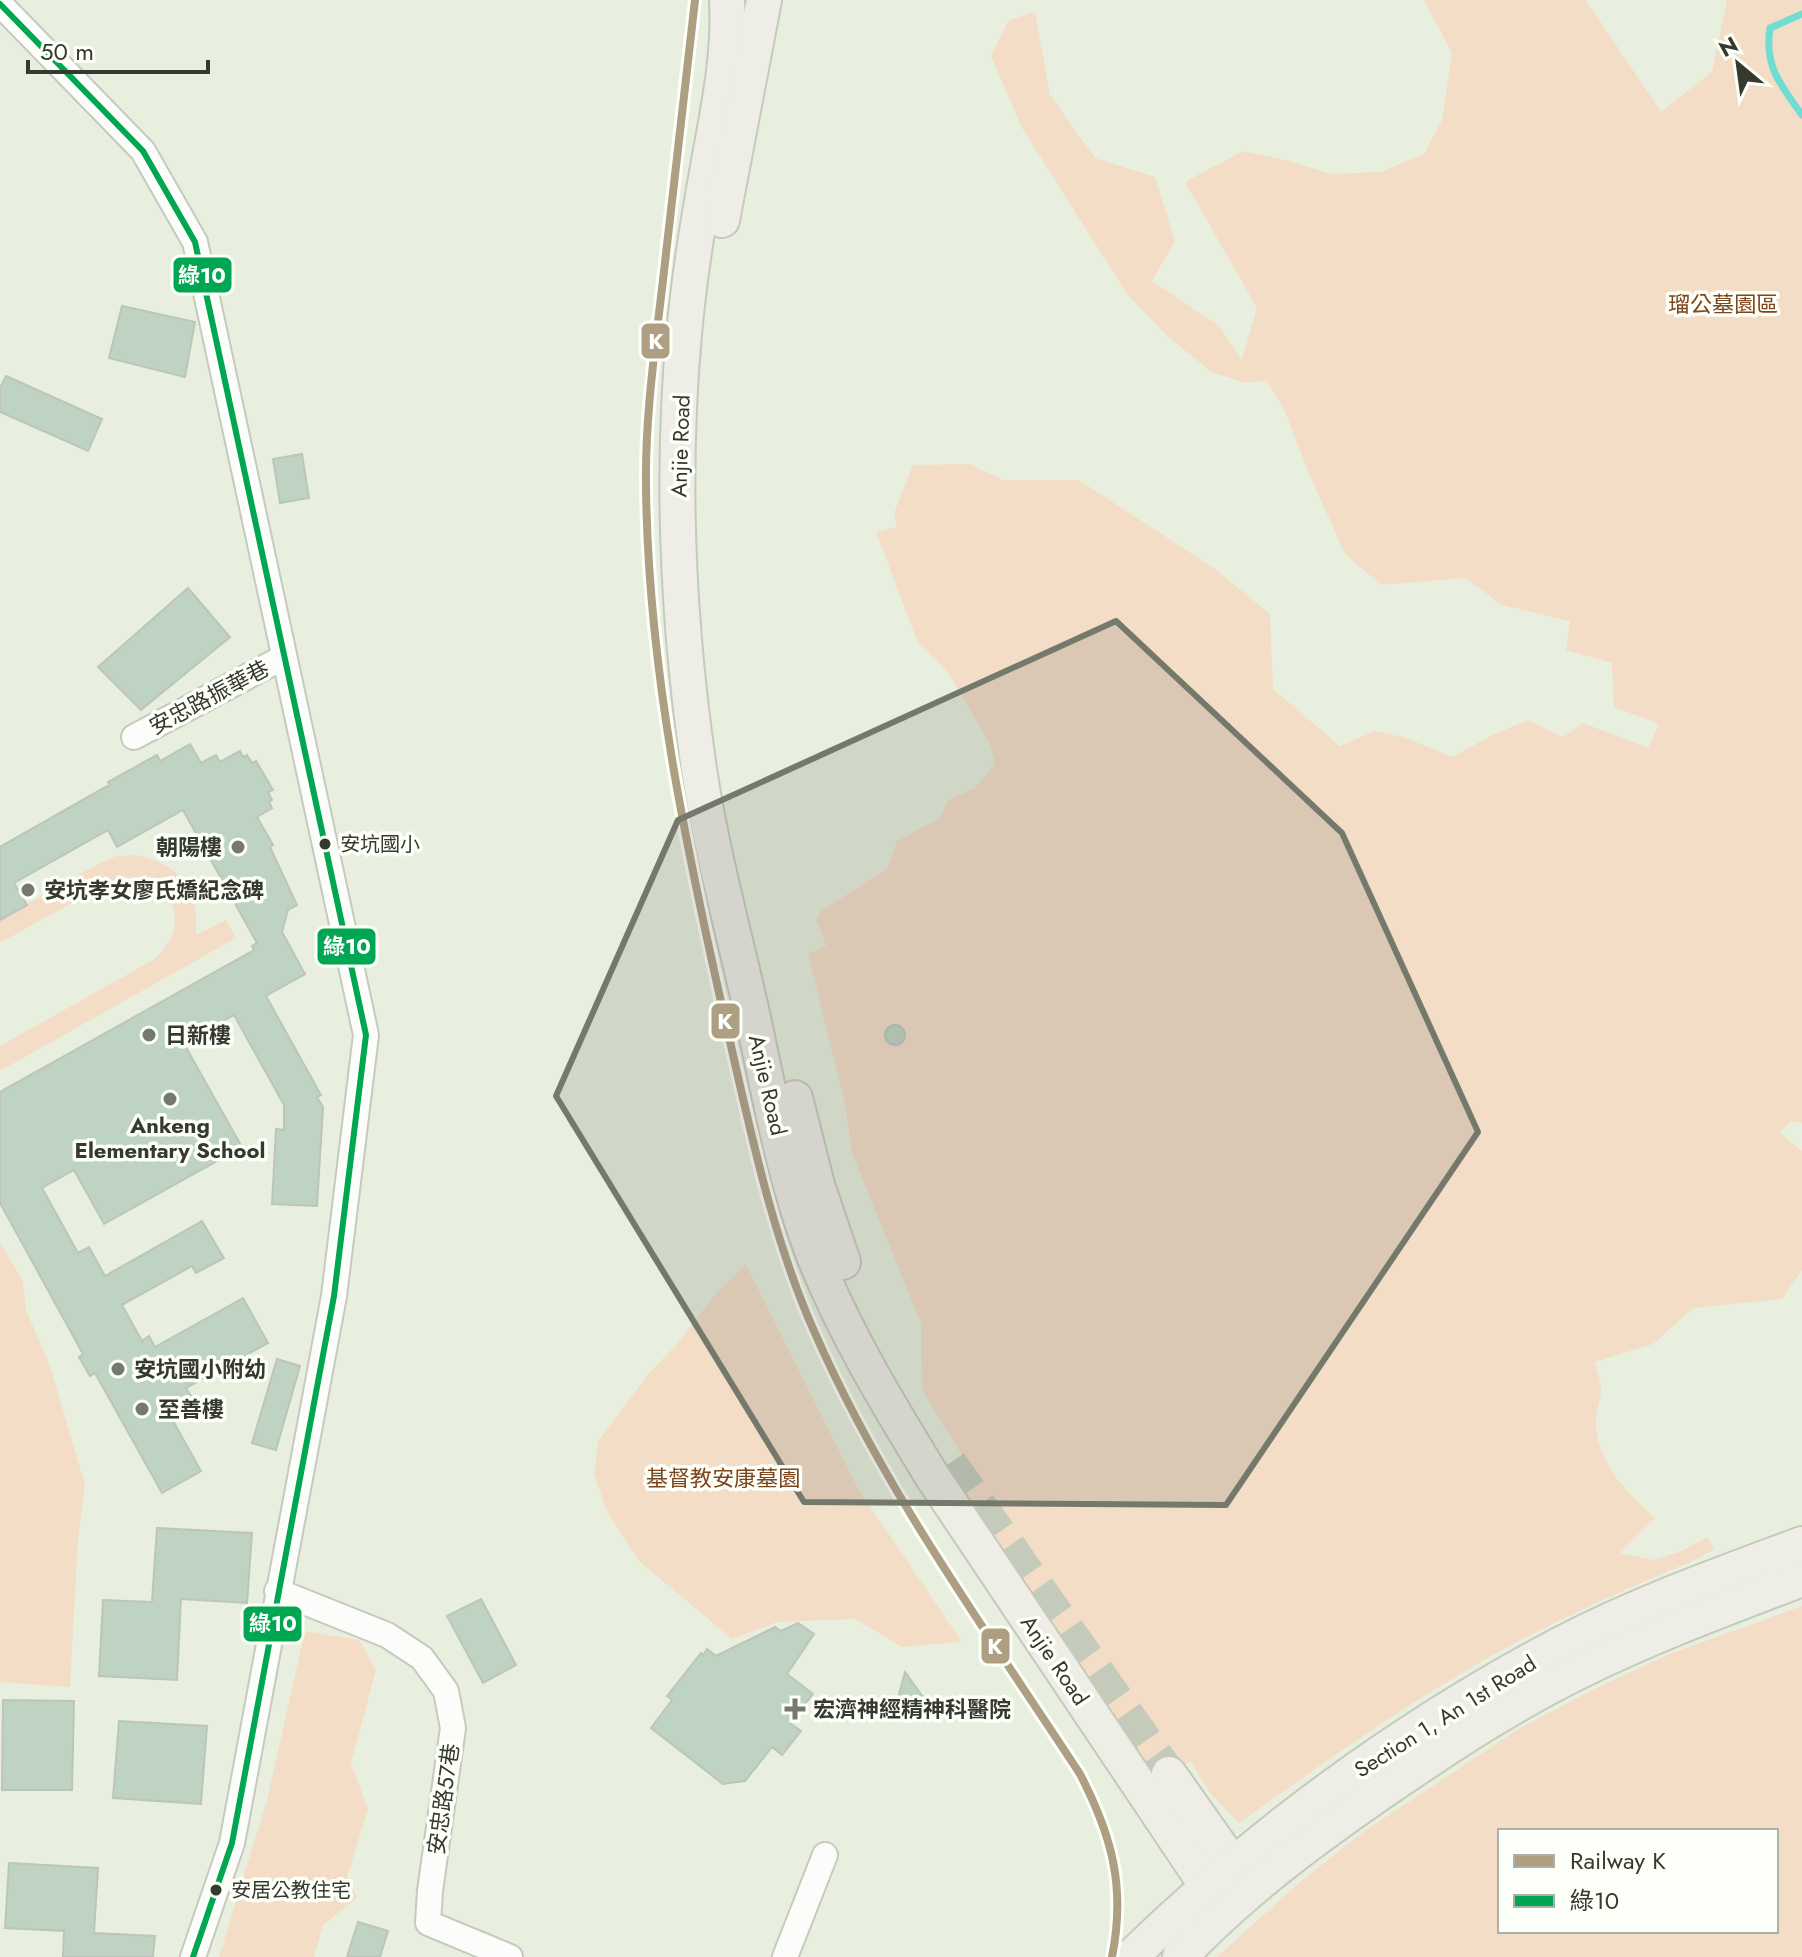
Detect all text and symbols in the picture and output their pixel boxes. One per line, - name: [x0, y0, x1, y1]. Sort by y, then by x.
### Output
- scale bar: [28, 24, 208, 74]
- north arrow: [1698, 24, 1778, 104]
- text: N: [1713, 28, 1744, 65]
- text: 50 m: [40, 34, 94, 69]
- line badge: 綠10: [172, 256, 233, 294]
- text: 綠10: [178, 259, 226, 291]
- park label: 瑠公墓園區: [1668, 288, 1778, 320]
- line badge: K: [640, 322, 671, 360]
- text: K: [648, 325, 664, 357]
- street label: Anjie Road: [662, 394, 698, 498]
- street label: 安忠路振華巷: [143, 652, 275, 742]
- place label: 安坑國小: [340, 830, 420, 859]
- place label: 朝陽樓: [156, 831, 222, 863]
- marker: 安坑國小: [317, 836, 333, 852]
- marker: 朝陽樓: [229, 838, 247, 856]
- place label: 安坑孝女廖氏嬌紀念碑: [44, 874, 264, 906]
- marker: 安坑孝女廖氏嬌紀念碑: [19, 881, 37, 899]
- line badge: 綠10: [316, 927, 377, 966]
- text: 綠10: [323, 930, 371, 962]
- line badge: K: [710, 1002, 741, 1040]
- text: K: [717, 1005, 733, 1037]
- place label: 日新樓: [165, 1019, 231, 1051]
- marker: 日新樓: [140, 1026, 158, 1044]
- street label: Anjie Road: [741, 1031, 795, 1139]
- marker: Ankeng Elementary School: [161, 1090, 179, 1108]
- place label: Ankeng Elementary School: [75, 1109, 265, 1166]
- place label: 安坑國小附幼: [134, 1353, 266, 1385]
- marker: 安坑國小附幼: [109, 1360, 127, 1378]
- place label: 至善樓: [158, 1393, 224, 1425]
- marker: 至善樓: [133, 1400, 151, 1418]
- park label: 基督教安康墓園: [646, 1462, 800, 1494]
- line badge: 綠10: [242, 1605, 303, 1643]
- text: 綠10: [249, 1607, 297, 1639]
- street label: Anjie Road: [1013, 1608, 1097, 1712]
- line badge: K: [980, 1627, 1011, 1665]
- text: K: [987, 1630, 1003, 1662]
- street label: Section 1, An 1st Road: [1348, 1647, 1542, 1785]
- place label: 宏濟神經精神科醫院: [813, 1693, 1011, 1725]
- marker: 宏濟神經精神科醫院: [784, 1698, 806, 1720]
- street label: 安忠路57巷: [419, 1741, 467, 1857]
- legend: [1498, 1829, 1778, 1933]
- text: Railway K: [1570, 1843, 1666, 1878]
- place label: 安居公教住宅: [231, 1876, 351, 1905]
- marker: 安居公教住宅: [208, 1882, 224, 1898]
- text: 綠10: [1570, 1883, 1619, 1918]

